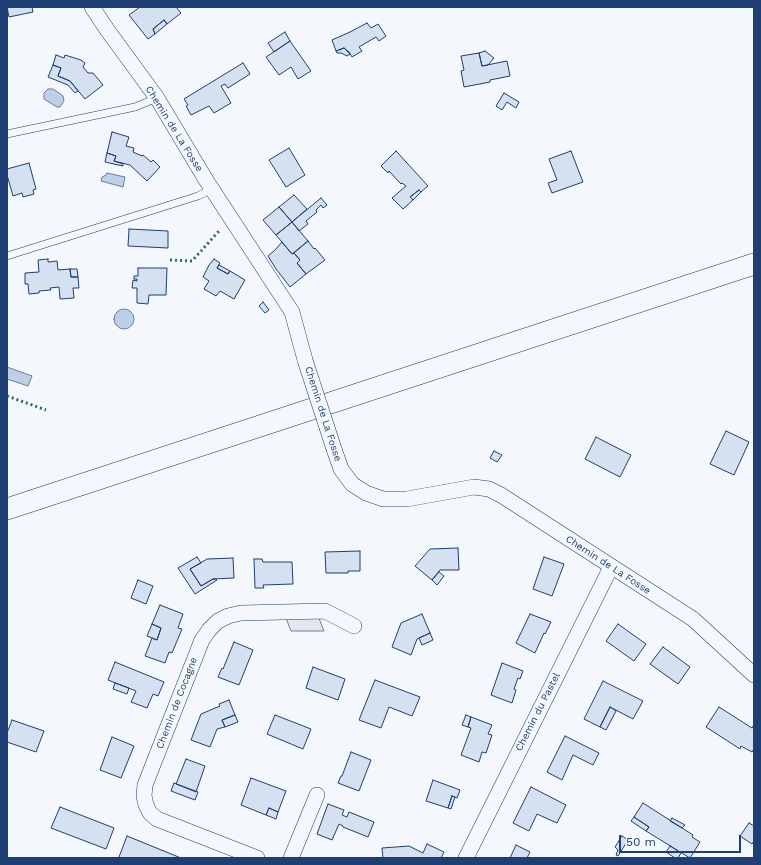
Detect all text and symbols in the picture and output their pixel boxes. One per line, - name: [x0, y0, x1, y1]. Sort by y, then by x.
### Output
- street label: Chemin de La Fosse: [143, 84, 205, 174]
- street label: Chemin de La Fosse: [302, 365, 344, 463]
- street label: Chemin de La Fosse: [563, 533, 653, 597]
- street label: Chemin de Cocagne: [154, 655, 200, 751]
- street label: Chemin du Pastel: [513, 671, 563, 753]
- scale bar: [621, 827, 743, 853]
- text: 50 m: [626, 835, 656, 849]

